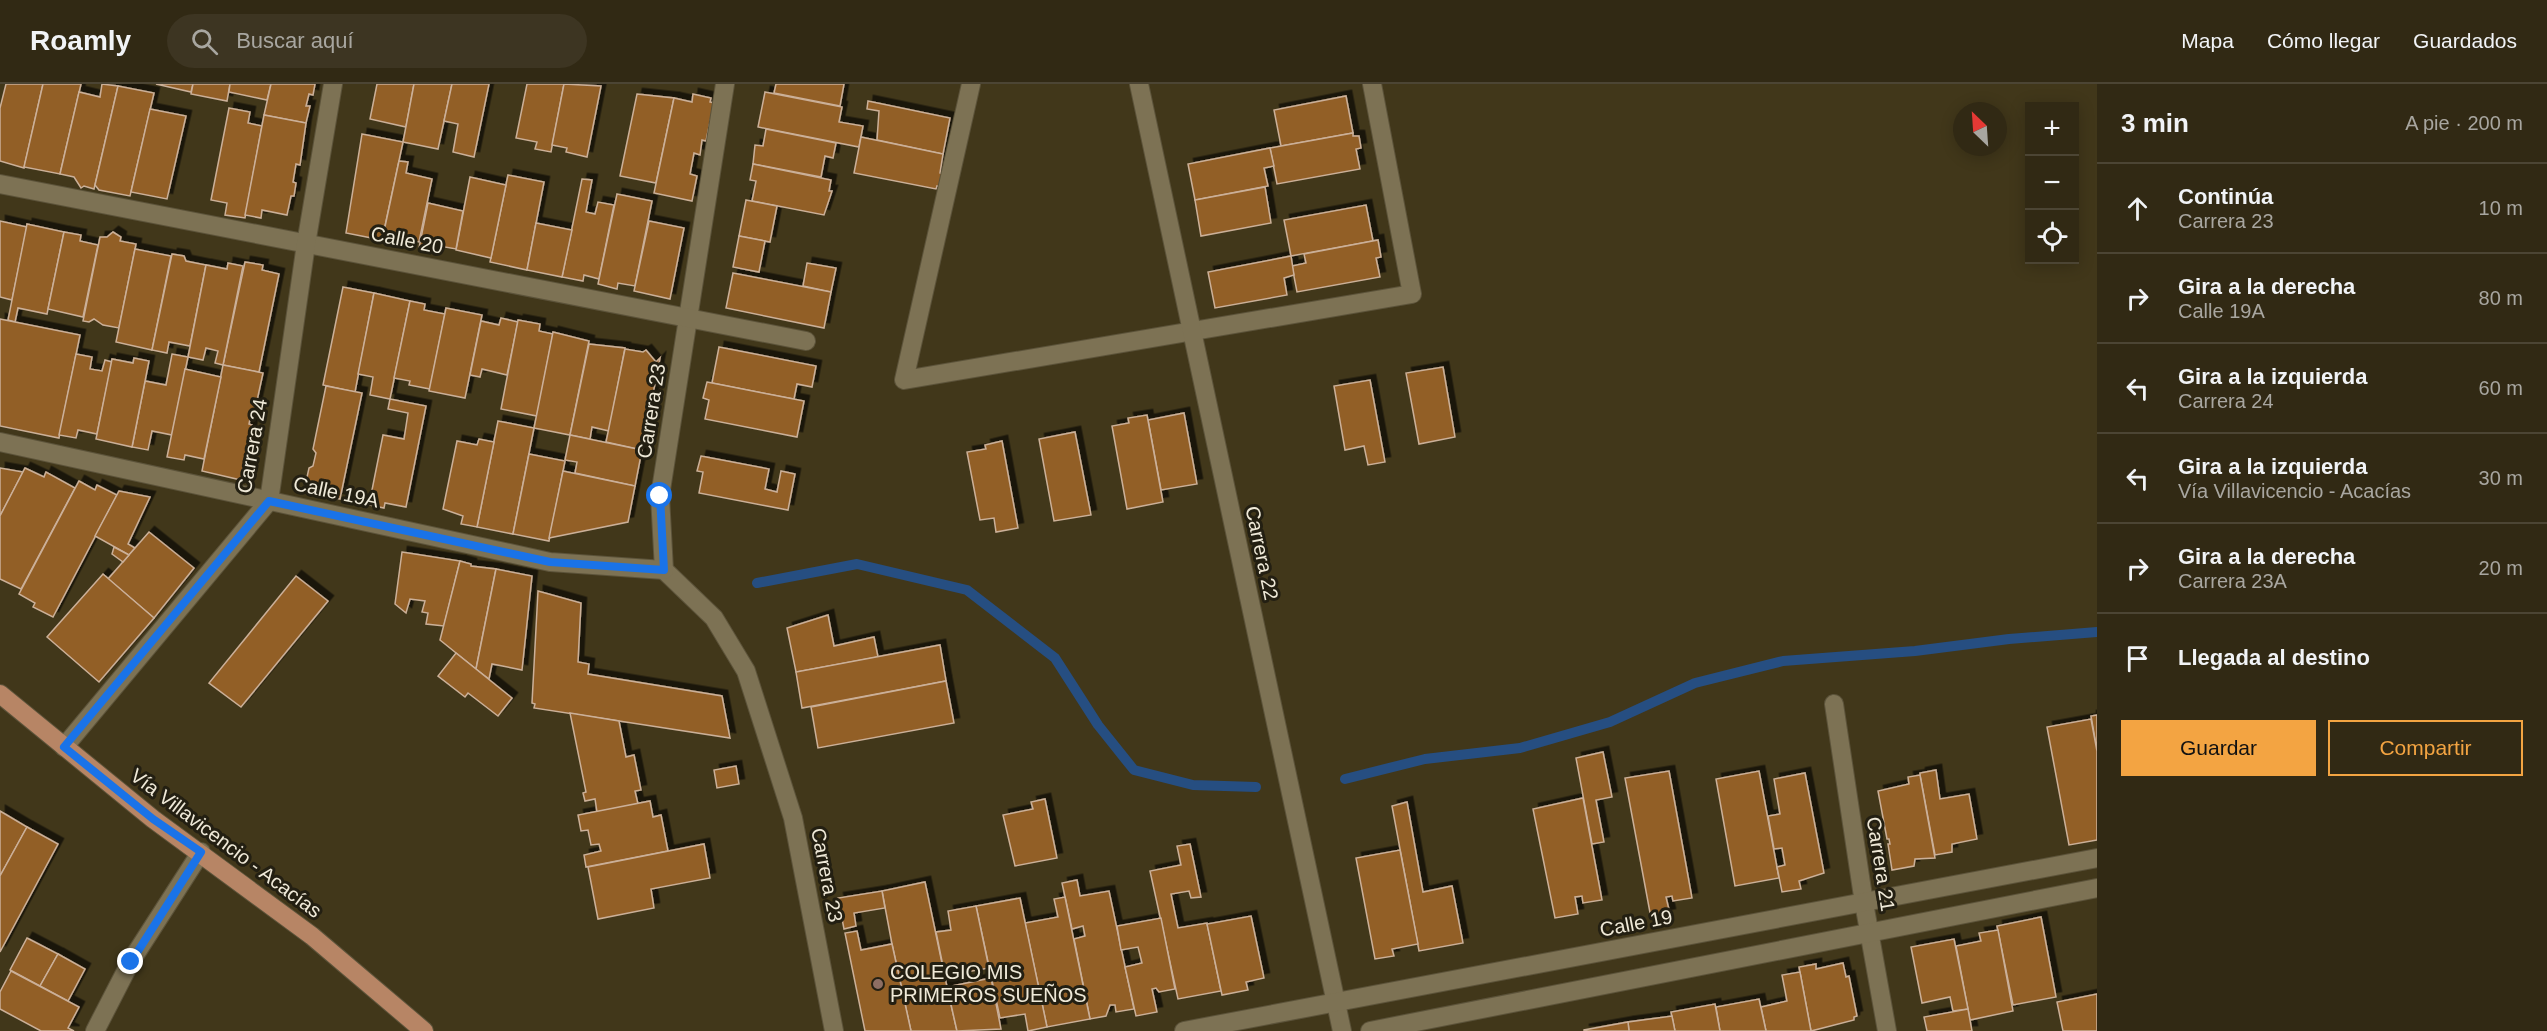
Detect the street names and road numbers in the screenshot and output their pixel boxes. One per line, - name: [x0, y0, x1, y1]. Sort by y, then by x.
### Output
- street label: Calle 20: [369, 222, 445, 258]
- street label: Carrera 23: [633, 362, 669, 460]
- street label: Carrera 24: [233, 397, 271, 495]
- street label: Calle 19A: [291, 472, 381, 512]
- street label: Carrera 22: [1241, 504, 1283, 602]
- street label: Vía Villavicencio - Acacías: [126, 764, 326, 922]
- street label: Carrera 21: [1863, 815, 1899, 913]
- street label: Carrera 23: [807, 826, 847, 924]
- street label: Calle 19: [1598, 905, 1674, 941]

